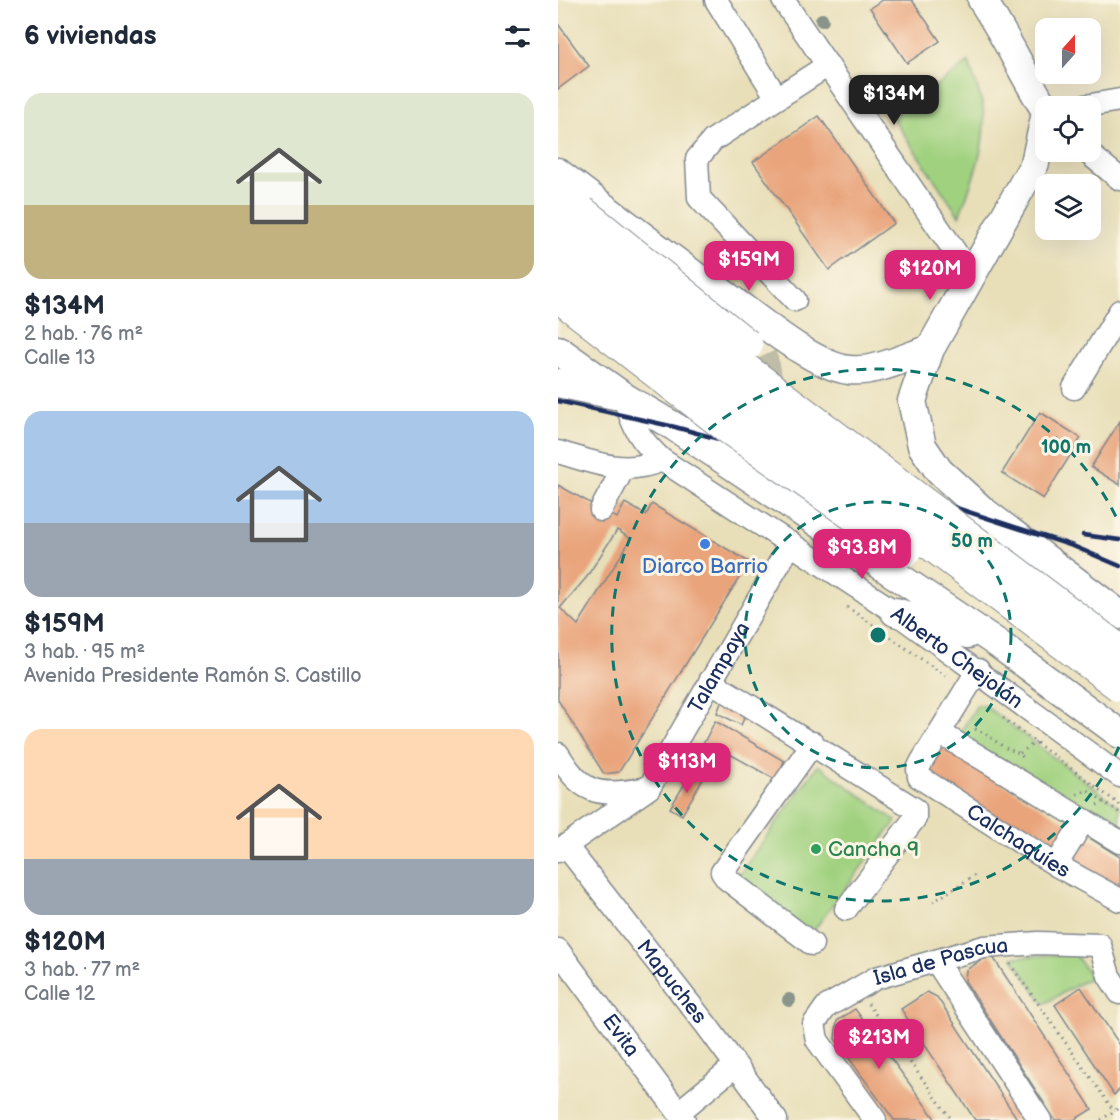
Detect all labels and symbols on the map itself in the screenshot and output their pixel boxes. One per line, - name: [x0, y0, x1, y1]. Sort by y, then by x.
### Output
- north arrow: [1035, 18, 1101, 84]
- pin: $134M: [852, 75, 936, 126]
- pin: $159M: [707, 241, 791, 292]
- pin: $120M: [888, 250, 972, 301]
- text: 100 m: [1041, 437, 1091, 458]
- pin: $93.8M: [813, 529, 911, 580]
- text: 50 m: [951, 531, 993, 552]
- marker: Diarco Barrio: [698, 537, 712, 551]
- place label: Diarco Barrio: [642, 554, 768, 579]
- street label: Alberto Chejolán: [886, 601, 1028, 714]
- street label: Talampaya: [683, 617, 755, 717]
- centre of rings: [868, 625, 888, 645]
- pin: $113M: [645, 743, 729, 794]
- street label: Calchaquíes: [962, 798, 1075, 883]
- place label: Cancha 9: [828, 837, 919, 862]
- marker: Cancha 9: [809, 842, 823, 856]
- street label: Isla de Pascua: [871, 933, 1009, 991]
- street label: Mapuches: [632, 935, 713, 1028]
- street label: Evita: [597, 1009, 645, 1061]
- pin: $213M: [837, 1019, 921, 1070]

